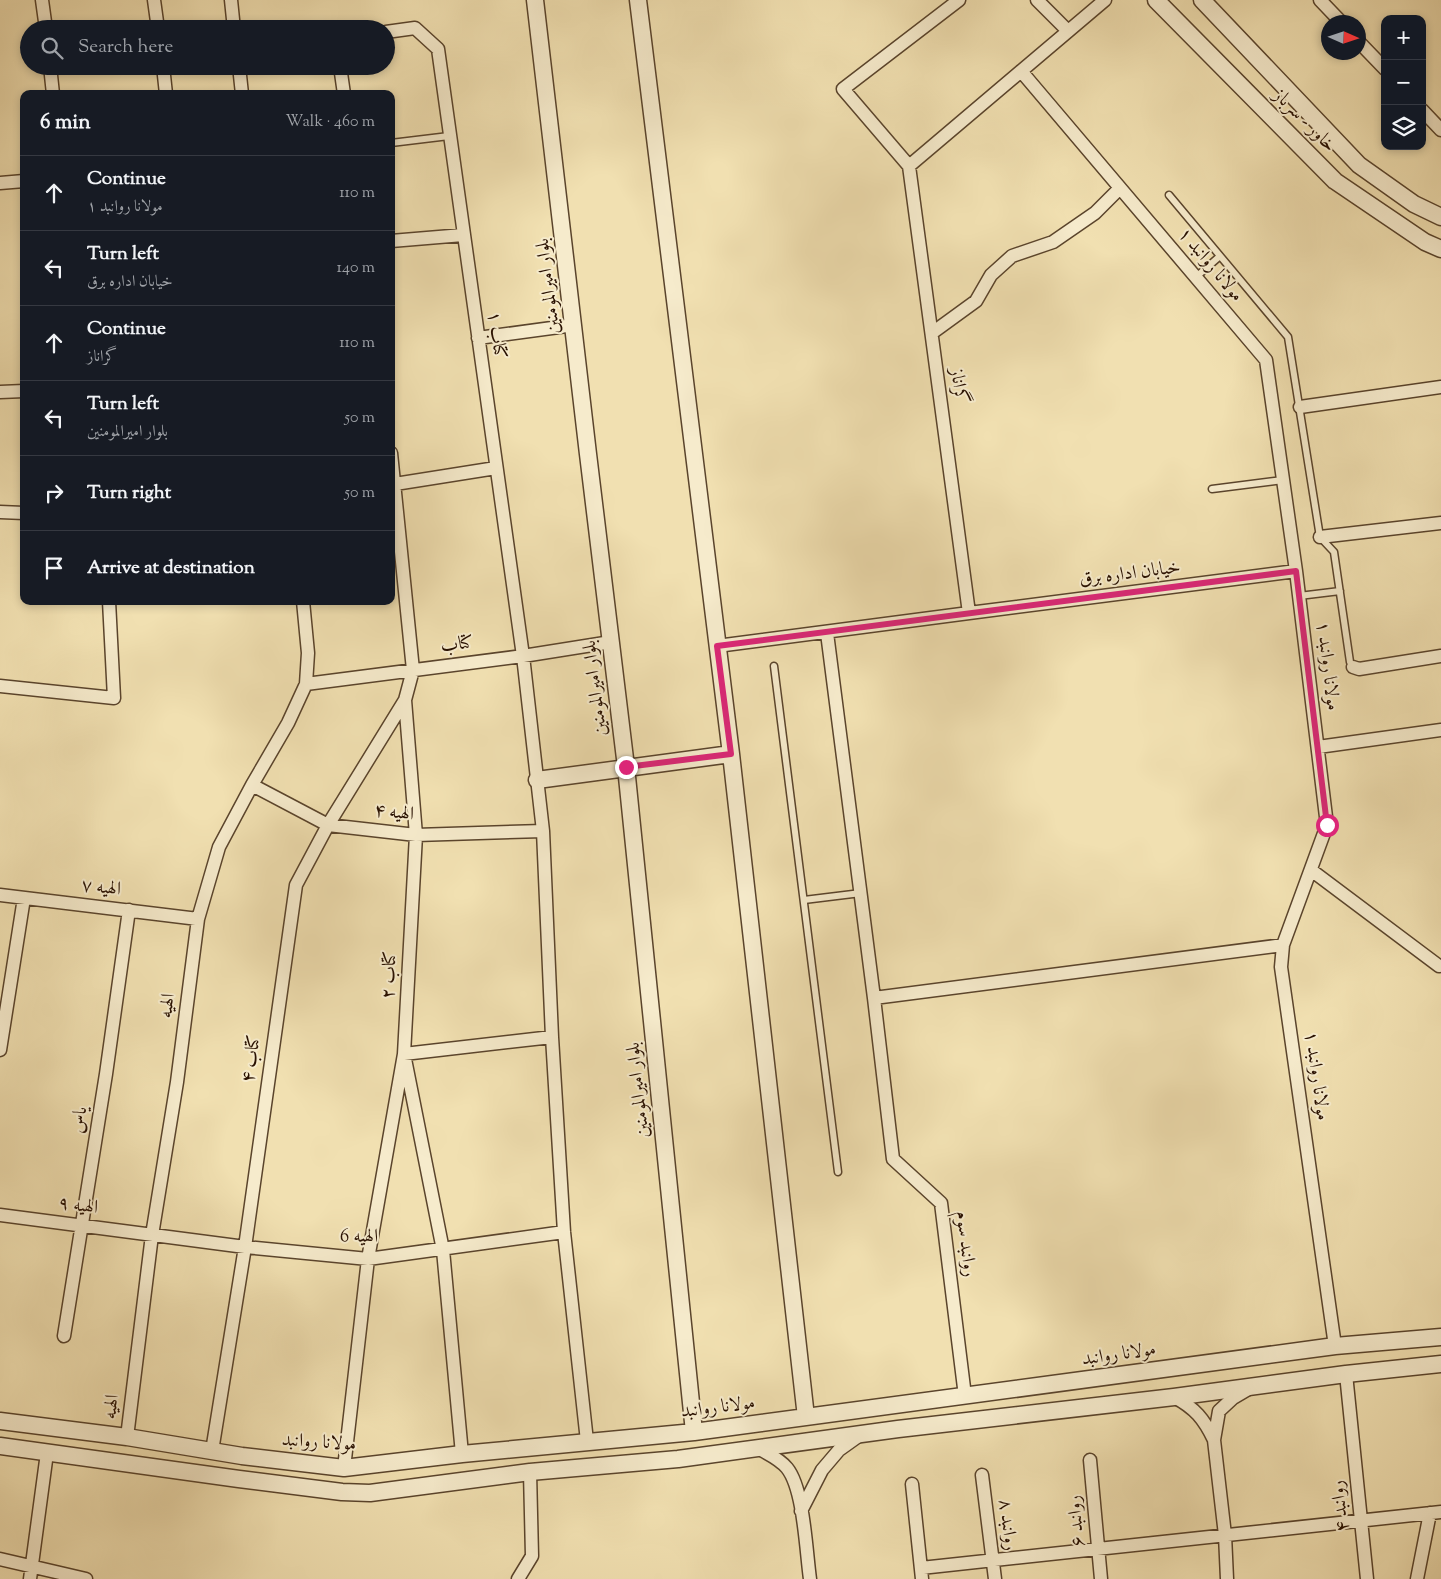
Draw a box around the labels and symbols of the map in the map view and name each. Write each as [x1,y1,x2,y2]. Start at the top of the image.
north arrow [1321,15,1366,60]
street label: خاور - سرباز [1265,82,1342,159]
street label: مولانا روانبد ۱ [1171,222,1249,308]
street label: بلوار امیرالمومنین [530,237,568,335]
street label: کتاب ۱ [479,309,513,361]
street label: گراناز [942,364,975,406]
street label: خیابان اداره برق [1078,554,1182,594]
street label: مولانا روانبد ۱ [1308,620,1346,712]
street label: کتاب [439,630,475,660]
street label: بلوار امیرالمومنین [577,639,615,737]
route end [615,756,638,779]
street label: الهیه ۴ [373,797,415,829]
route start [1316,814,1339,837]
street label: الهیه ۷ [80,872,122,904]
street label: کتاب ۲ [375,950,405,1000]
street label: الهیه [153,992,183,1020]
street label: مولانا روانبد ۱ [1296,1030,1336,1122]
street label: کتاب ۴ [235,1033,269,1085]
street label: بلوار امیرالمومنین [621,1041,657,1139]
street label: یاس [65,1103,96,1135]
street label: الهیه ۹ [57,1190,99,1222]
street label: روانبد سوم [947,1209,982,1279]
street label: الهیه 6 [340,1223,378,1251]
street label: مولانا روانبد [1080,1336,1158,1374]
street label: مولانا روانبد [679,1390,757,1426]
street label: الهیه [97,1393,127,1421]
street label: مولانا روانبد [281,1427,357,1459]
street label: روانبد ۴ [1325,1479,1357,1533]
street label: روانبد ۶ [1061,1494,1093,1548]
street label: روانبد ۸ [990,1498,1024,1552]

